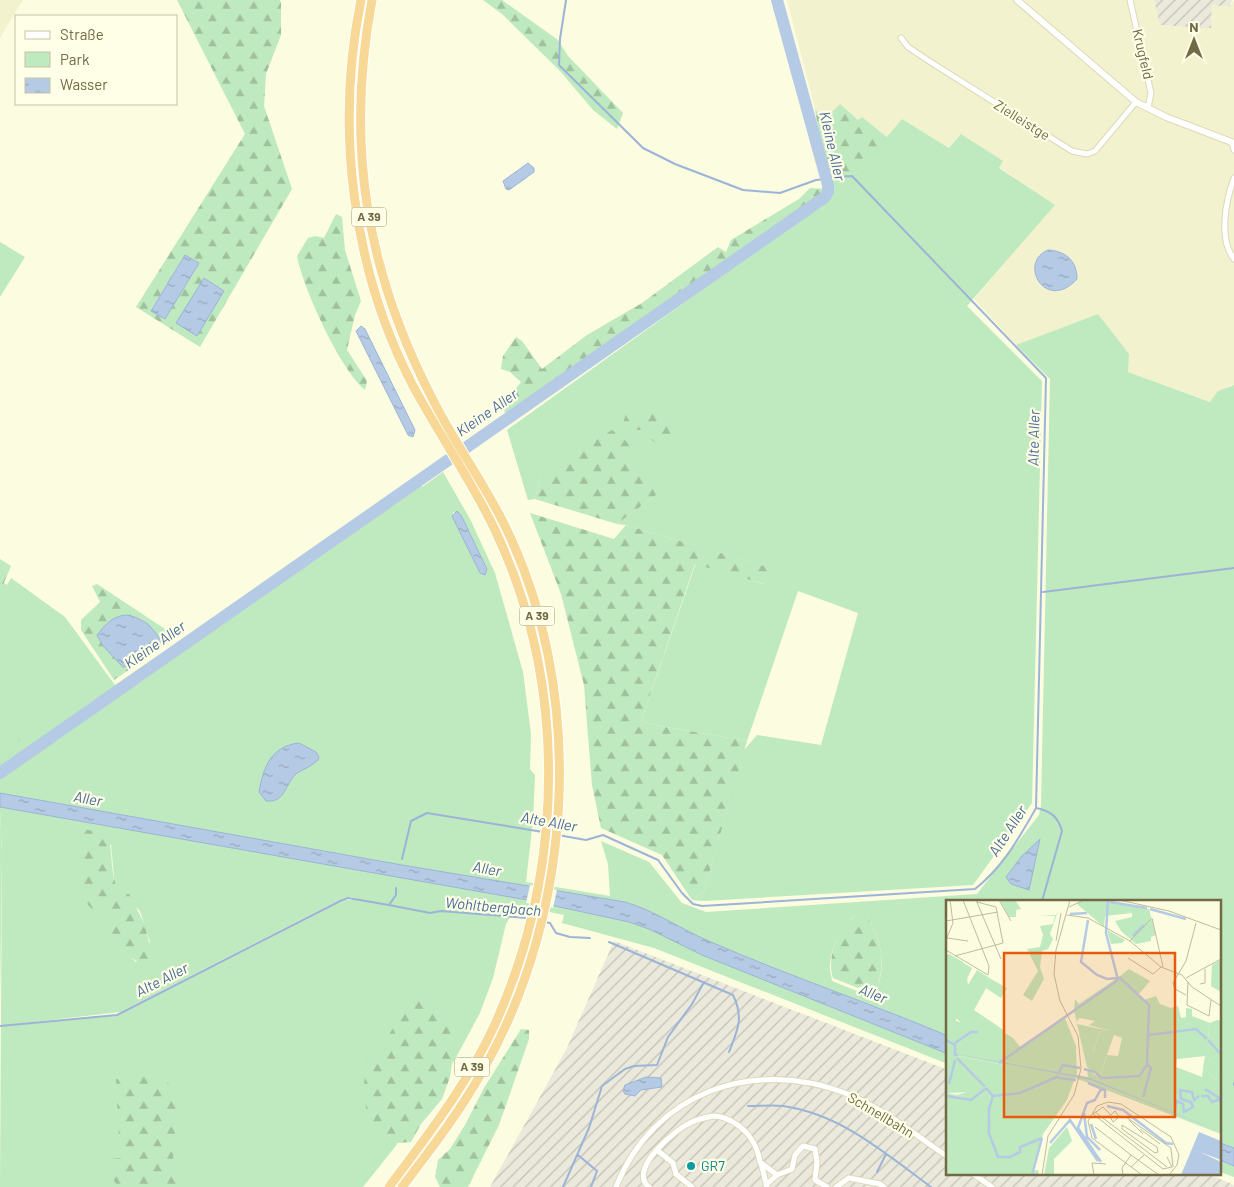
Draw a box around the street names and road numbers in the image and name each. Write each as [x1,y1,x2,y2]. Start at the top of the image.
street label: Krugfeld [1129,27,1158,81]
street label: Zielleistge [991,96,1053,143]
road number: A 39 [352,208,386,226]
road number: A 39 [520,606,554,626]
road number: A 39 [454,1058,490,1076]
street label: Schnellbahn [845,1088,917,1141]

